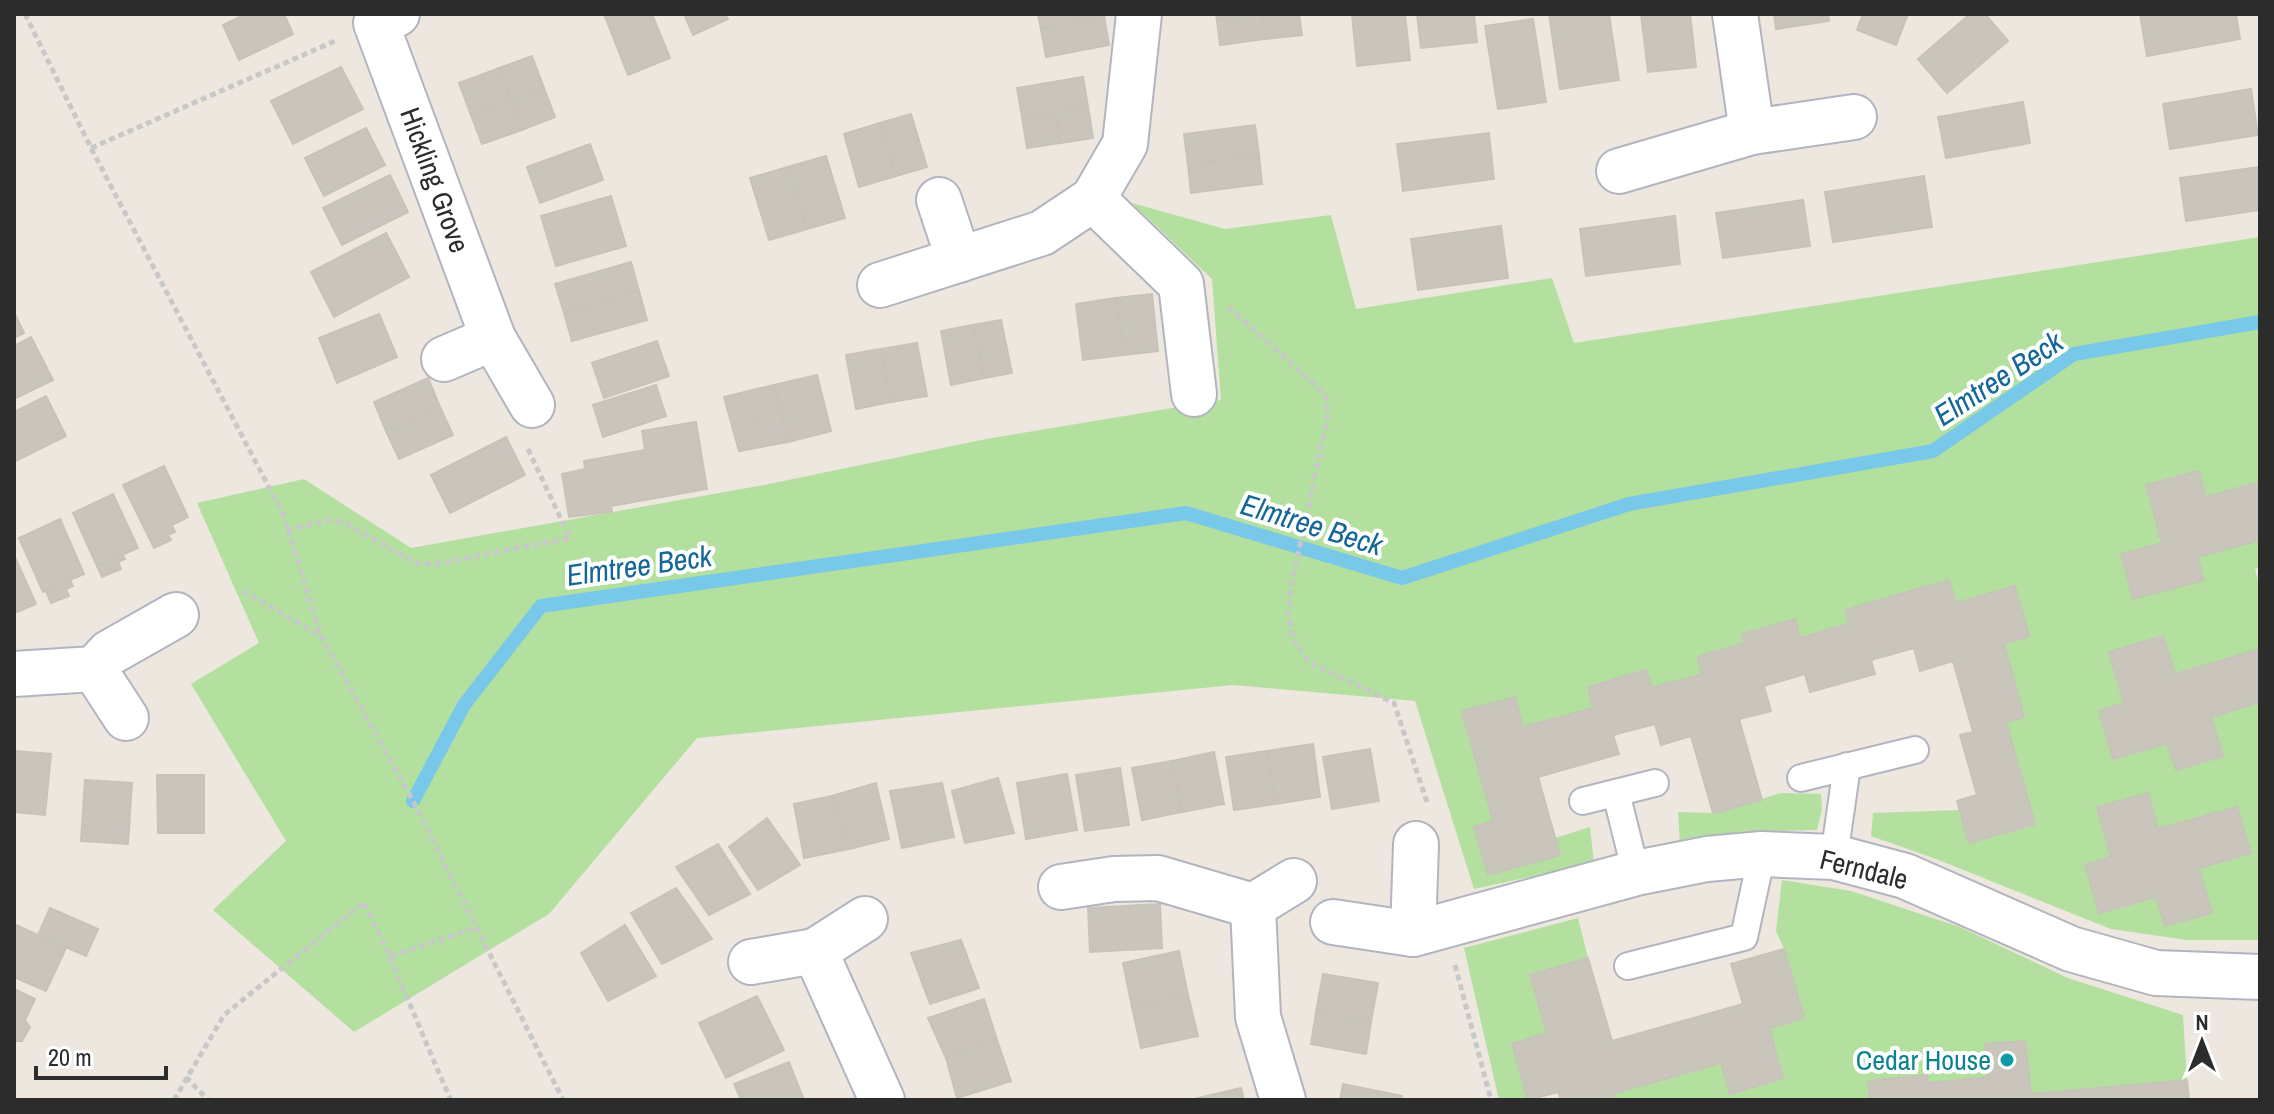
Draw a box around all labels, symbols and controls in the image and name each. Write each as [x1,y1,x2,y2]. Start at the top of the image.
street label: Hickling Grove [391,102,479,258]
water label: Elmtree Beck [1926,320,2072,435]
water label: Elmtree Beck [1236,483,1389,565]
water label: Elmtree Beck [564,535,716,595]
street label: Ferndale [1816,840,1912,898]
north arrow [2162,1002,2242,1082]
text: N [2195,1007,2209,1037]
scale bar [36,1030,166,1080]
text: 20 m [48,1041,92,1073]
place label: Cedar House [1856,1041,1991,1079]
marker: Cedar House [1998,1051,2016,1069]

